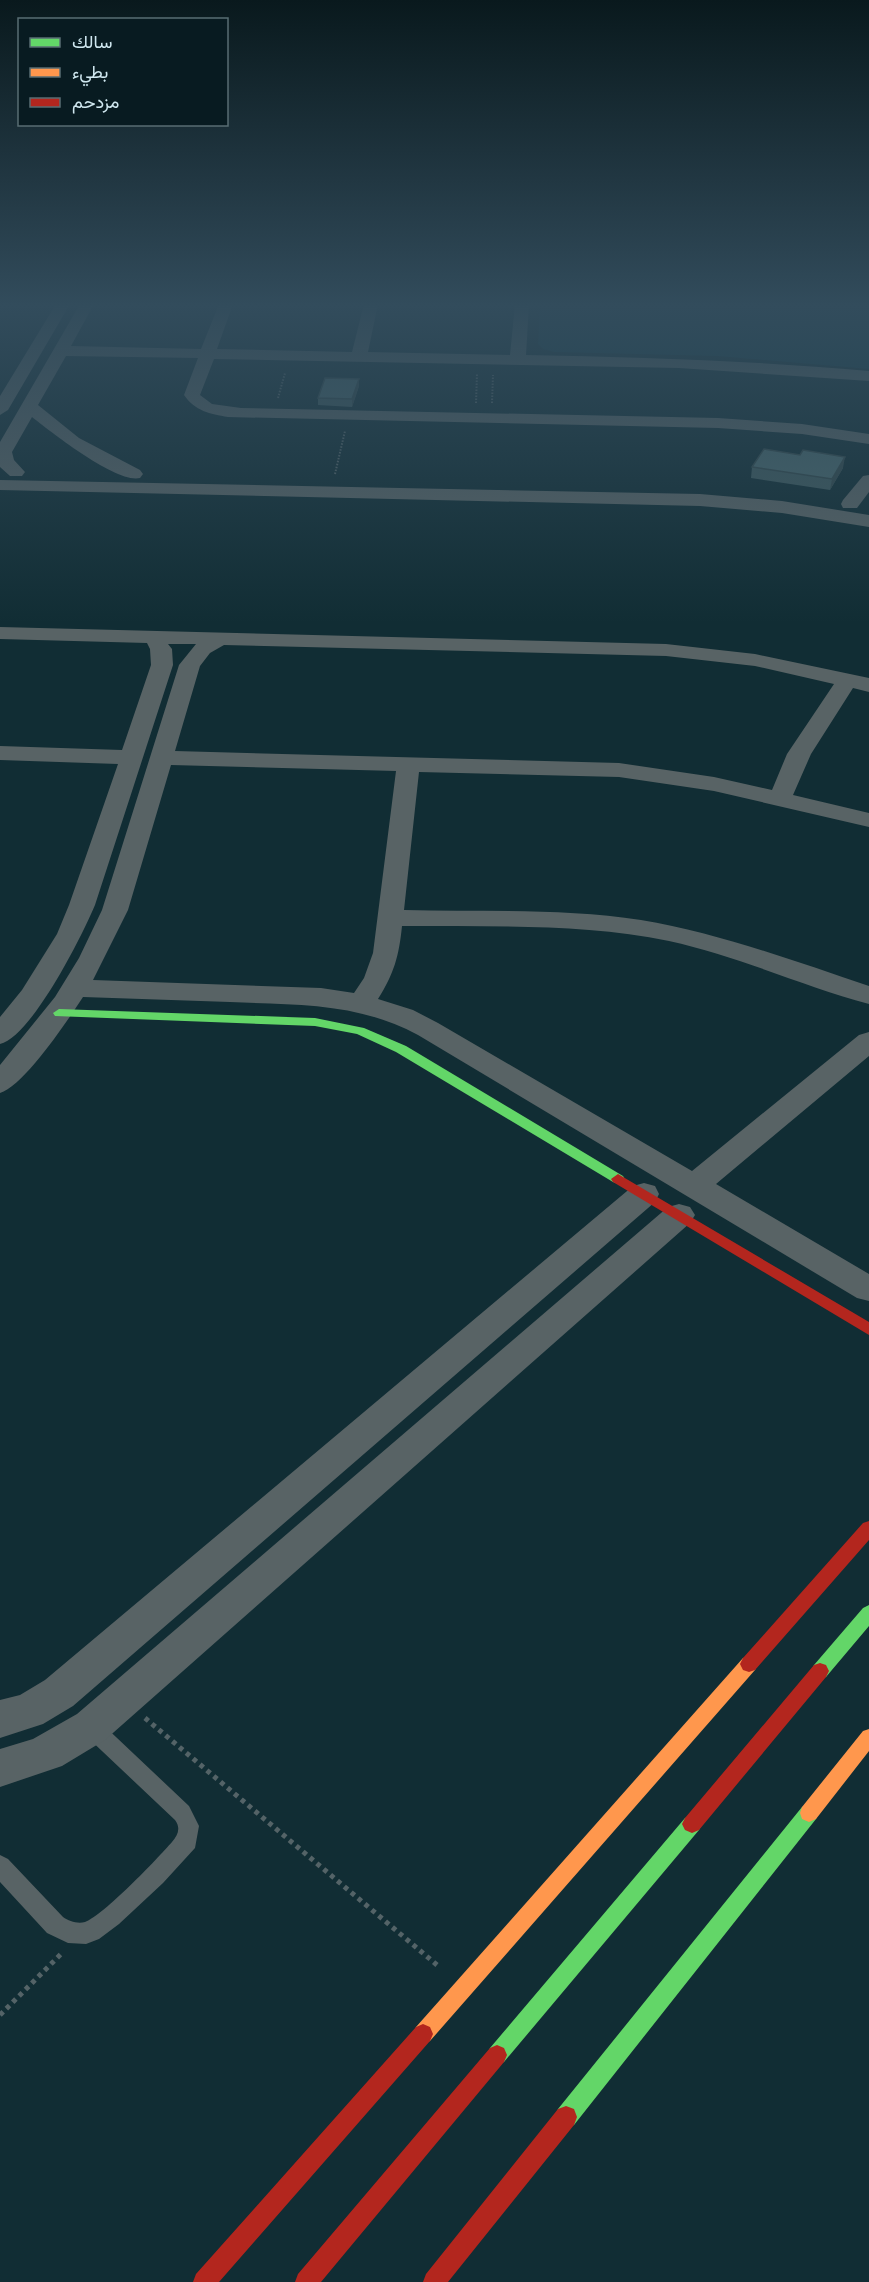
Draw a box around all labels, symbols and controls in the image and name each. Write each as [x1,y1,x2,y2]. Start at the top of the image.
legend [18,18,228,126]
text: سالك [72,31,112,52]
text: بطيء [72,61,108,87]
text: مزدحم [72,91,119,114]

